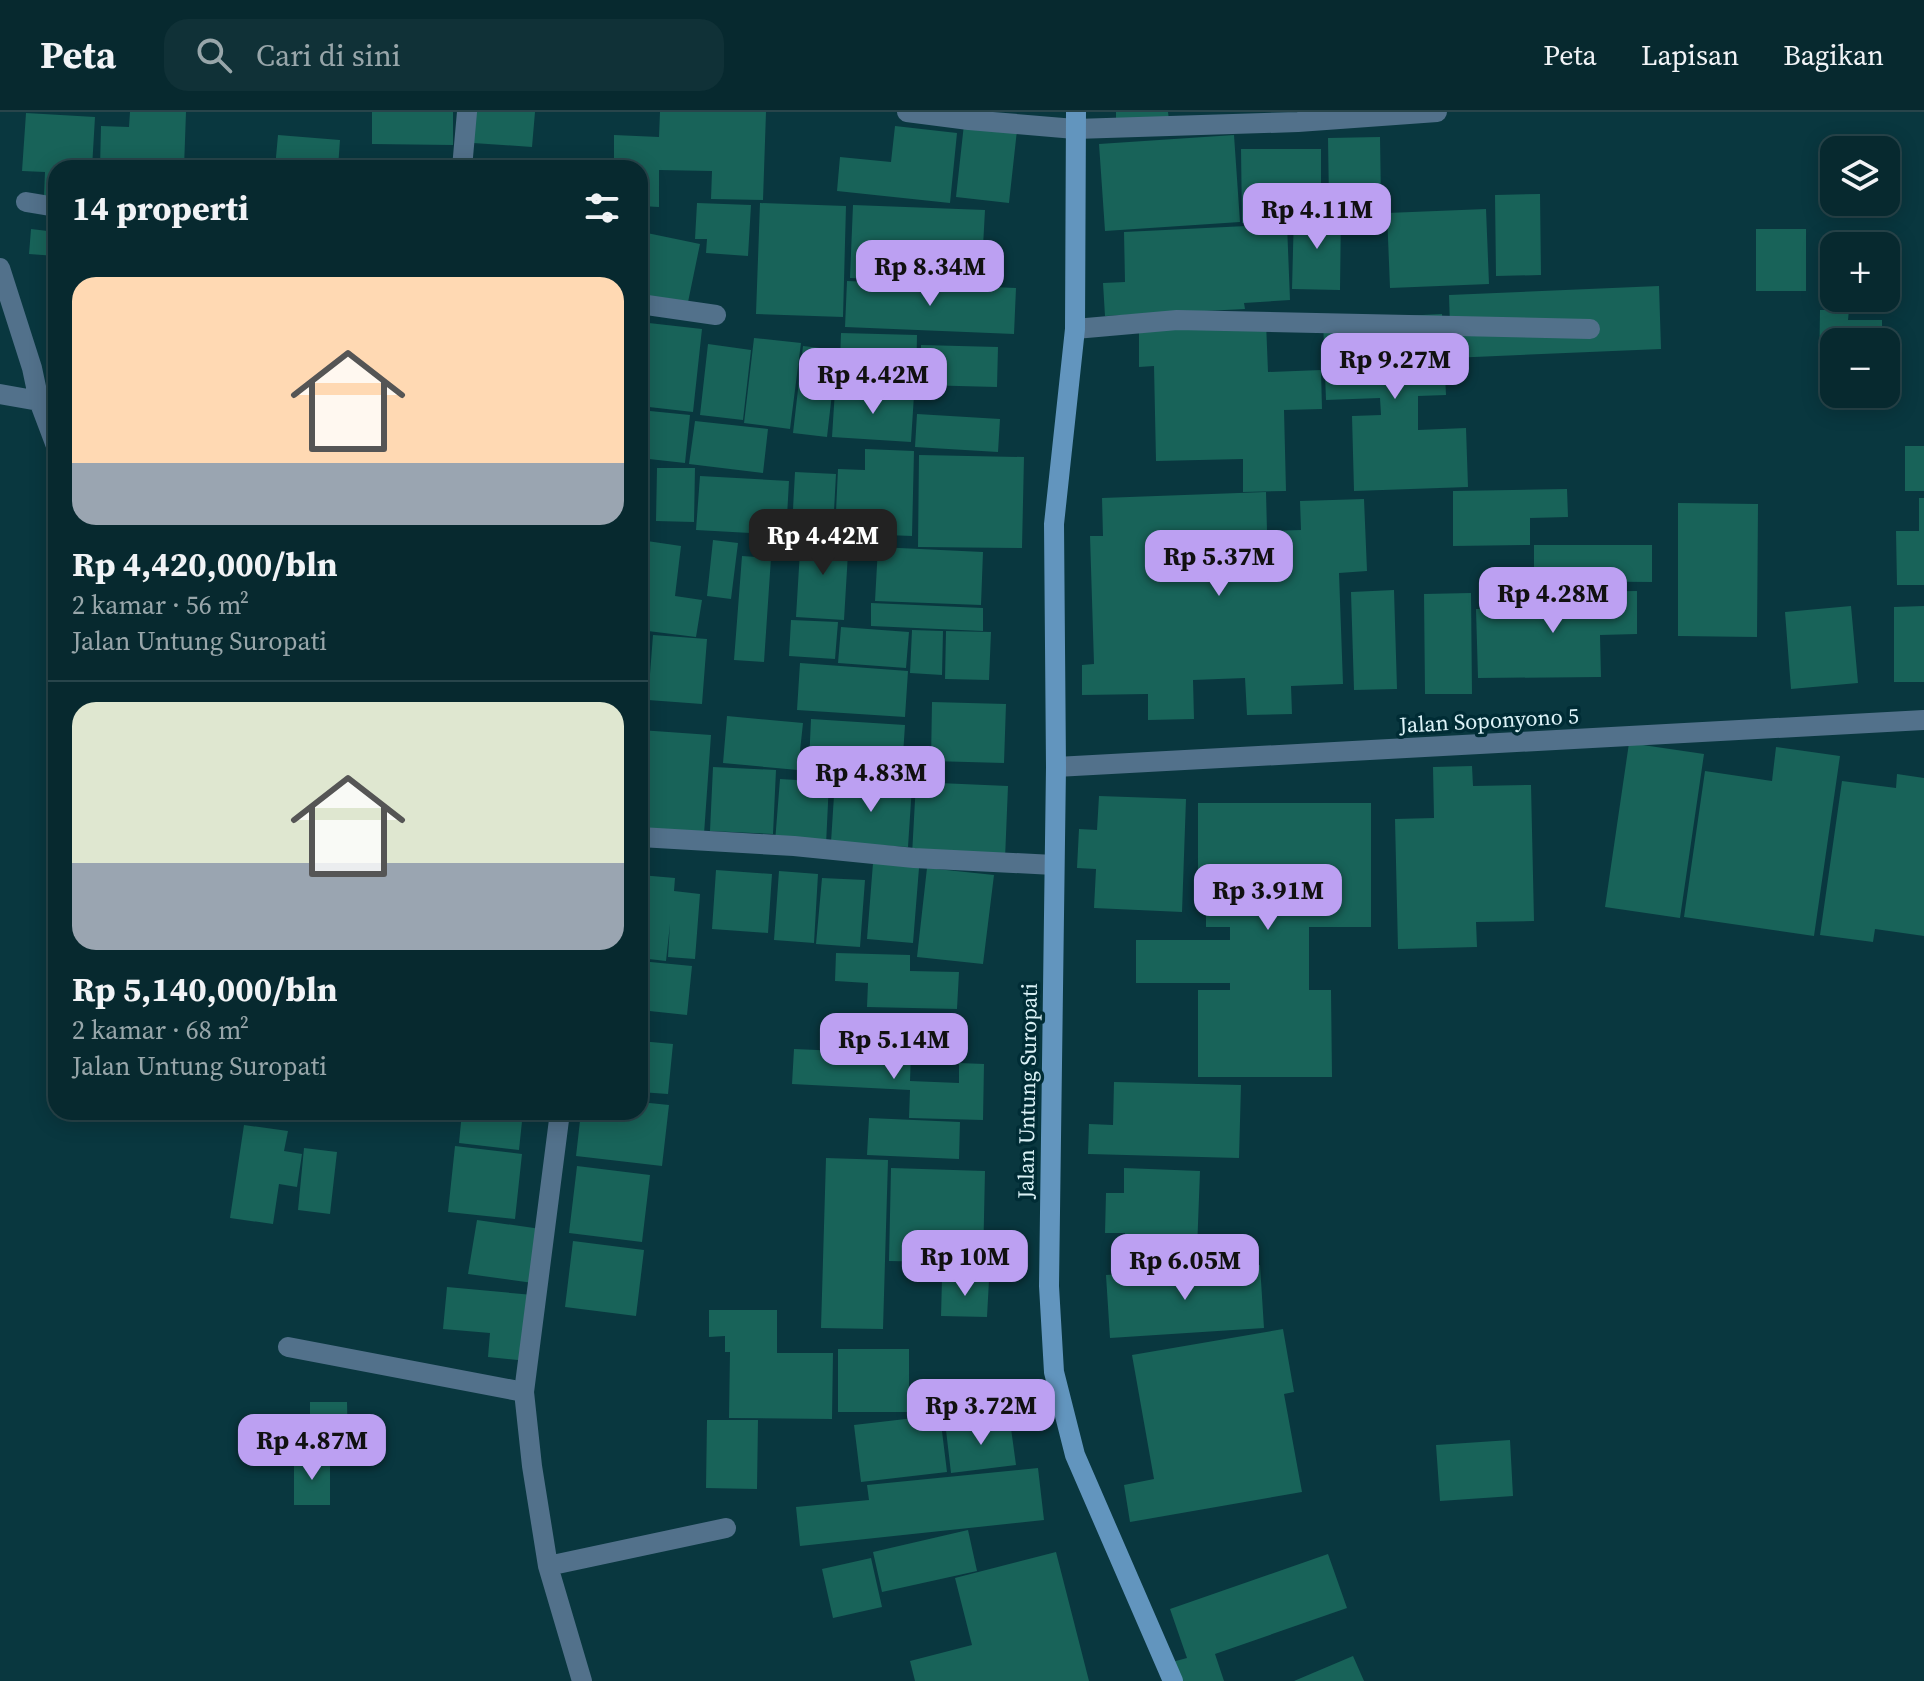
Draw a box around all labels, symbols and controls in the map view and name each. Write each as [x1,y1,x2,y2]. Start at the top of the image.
search box [164,19,724,91]
text: Peta [40,29,116,81]
icon: search [192,33,236,77]
text: Cari di sini [256,35,401,76]
text: Peta [1543,36,1597,74]
text: Lapisan [1641,36,1739,74]
text: Bagikan [1783,36,1884,74]
map controls [1820,136,1900,408]
button: layers [1820,136,1900,216]
pin: Rp 4.11M [1234,183,1400,251]
text: 14 properti [72,185,249,231]
icon: filters [580,186,624,230]
text: Rp 4.11M [1261,191,1373,227]
button: + [1820,232,1900,312]
pin: Rp 8.34M [847,240,1013,308]
text: Rp 8.34M [874,248,986,284]
button: − [1820,328,1900,408]
icon: home [276,329,420,473]
pin: Rp 9.27M [1312,333,1478,401]
text: Rp 9.27M [1339,341,1451,377]
pin: Rp 4.42M [790,348,956,416]
text: Rp 4.42M [817,356,929,392]
pin: Rp 4.42M [740,509,906,577]
text: Rp 4.42M [767,517,879,553]
pin: Rp 5.37M [1136,530,1302,598]
text: Rp 5.37M [1163,538,1275,574]
text: Rp 4,420,000/bln [72,541,338,587]
pin: Rp 4.28M [1470,567,1636,635]
text: Rp 4.28M [1497,575,1609,611]
text: 2 kamar · 56 m² [72,587,249,623]
text: Jalan Untung Suropati [72,623,327,659]
street label: Jalan Soponyono 5 [1397,700,1580,740]
pin: Rp 4.83M [788,746,954,814]
icon: home [276,754,420,898]
text: Rp 4.83M [815,754,927,790]
pin: Rp 3.91M [1185,864,1351,932]
text: Rp 3.91M [1212,872,1324,908]
text: Rp 5,140,000/bln [72,966,338,1012]
street label: Jalan Untung Suropati [1010,983,1044,1200]
text: 2 kamar · 68 m² [72,1012,249,1048]
pin: Rp 5.14M [811,1013,977,1081]
text: Rp 5.14M [838,1021,950,1057]
text: Jalan Untung Suropati [72,1048,327,1084]
pin: Rp 10M [900,1230,1030,1298]
pin: Rp 6.05M [1102,1234,1268,1302]
text: Rp 10M [920,1238,1010,1274]
text: Rp 6.05M [1129,1242,1241,1278]
pin: Rp 3.72M [898,1379,1064,1447]
text: Rp 3.72M [925,1387,1037,1423]
pin: Rp 4.87M [229,1414,395,1482]
text: Rp 4.87M [256,1422,368,1458]

